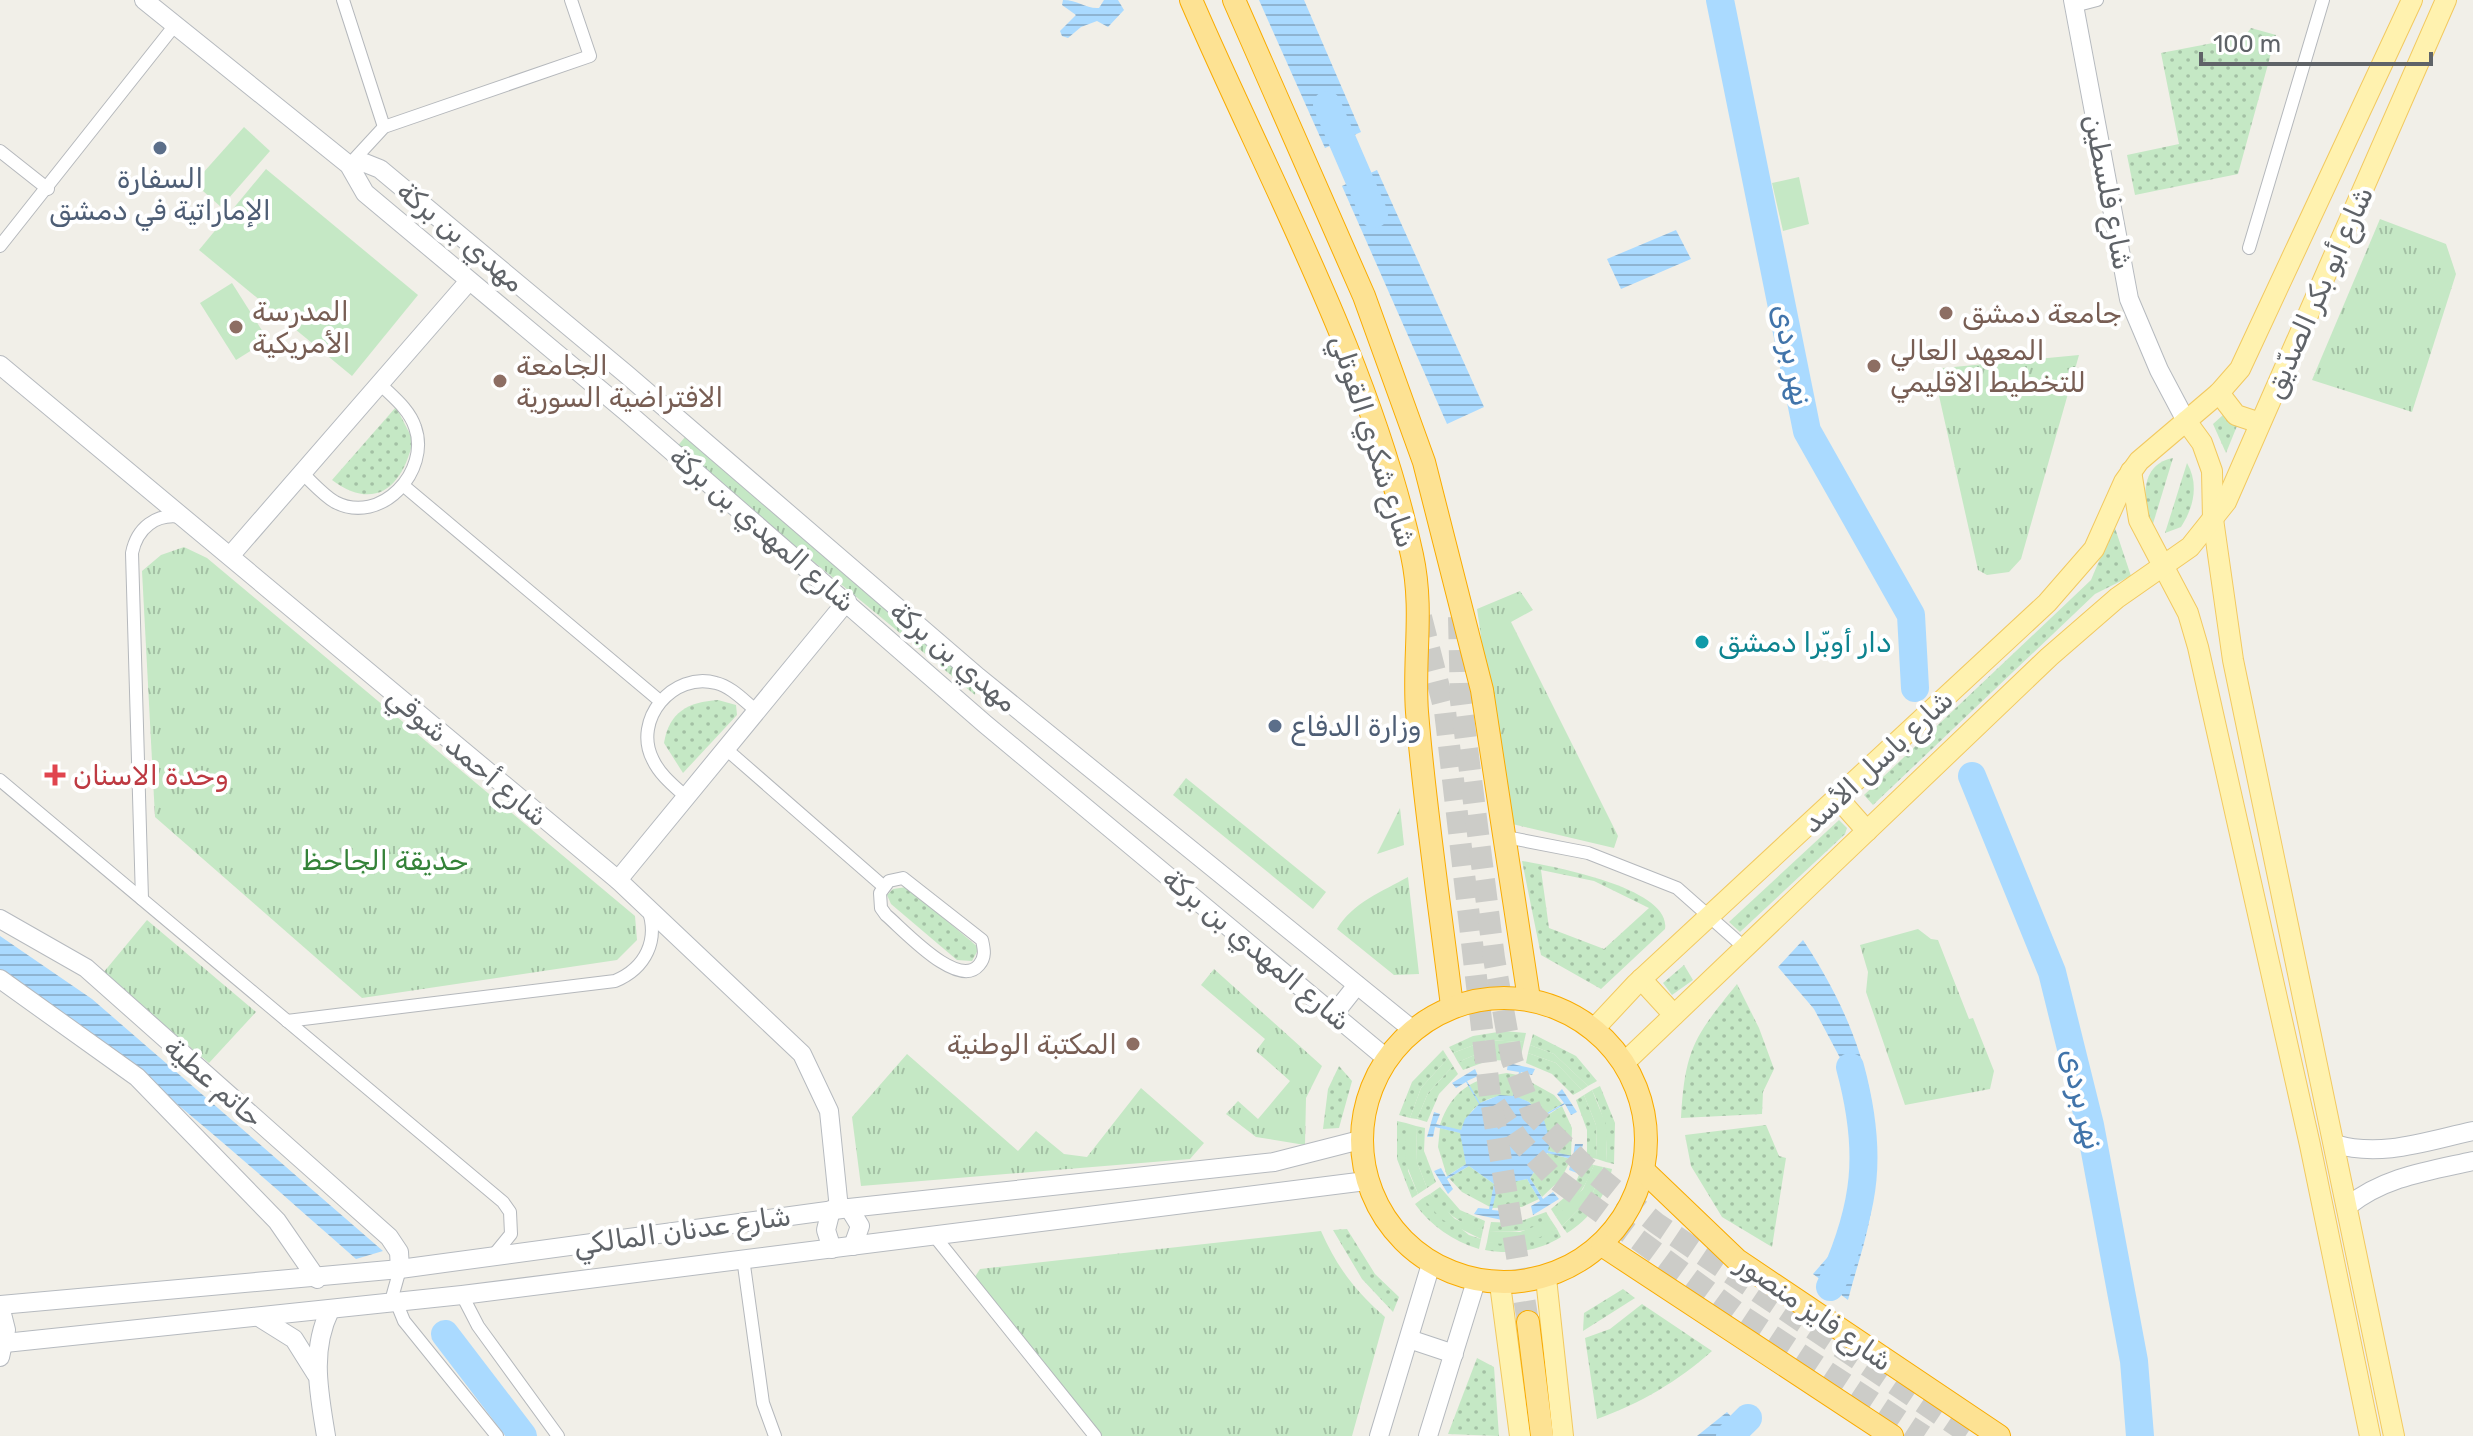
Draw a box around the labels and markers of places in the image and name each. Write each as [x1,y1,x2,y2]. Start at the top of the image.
marker: السفارة الإماراتية في دمشق [151,139,169,157]
place label: السفارة الإماراتية في دمشق [49,162,271,232]
place label: المدرسة الأمريكية [252,295,351,360]
place label: جامعة دمشق [1962,297,2122,330]
marker: جامعة دمشق [1937,304,1955,322]
marker: المدرسة الأمريكية [227,318,245,336]
place label: المعهد العالي للتخطيط الاقليمي [1890,334,2086,404]
place label: الجامعة الافتراضية السورية [516,349,723,414]
marker: المعهد العالي للتخطيط الاقليمي [1865,357,1883,375]
marker: الجامعة الافتراضية السورية [491,372,509,390]
place label: دار أوبّرا دمشق [1718,626,1892,659]
marker: دار أوبّرا دمشق [1693,633,1711,651]
place label: وزارة الدفاع [1291,710,1421,746]
marker: وزارة الدفاع [1266,717,1284,735]
place label: وحدة الاسنان [73,759,229,792]
marker: وحدة الاسنان [44,764,66,786]
place label: المكتبة الوطنية [947,1028,1117,1061]
marker: المكتبة الوطنية [1124,1035,1142,1053]

